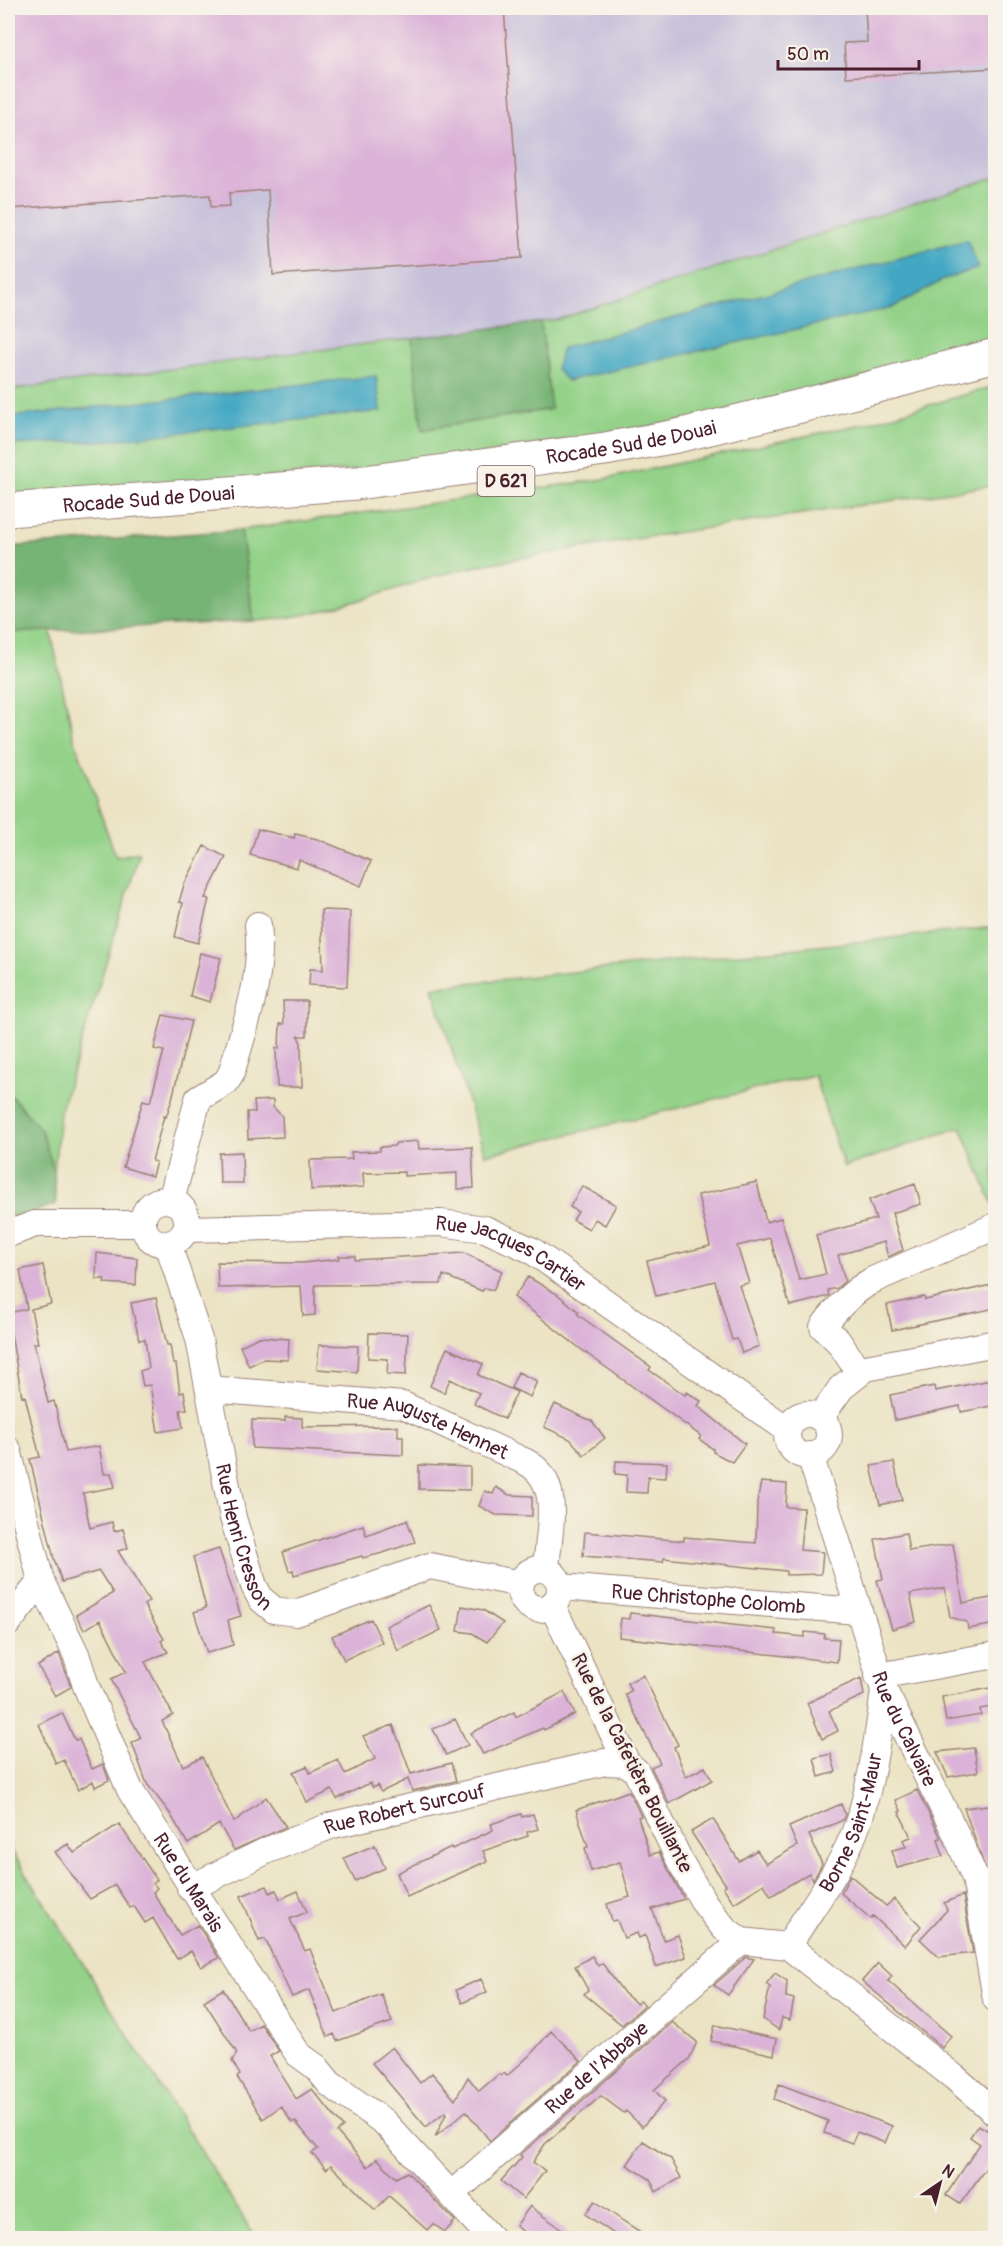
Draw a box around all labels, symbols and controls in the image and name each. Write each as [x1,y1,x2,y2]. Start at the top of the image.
scale bar [778,33,919,71]
text: 50 m [787,43,829,66]
street label: Rocade Sud de Douai [544,415,718,469]
road number: D 621 [478,466,534,496]
street label: Rocade Sud de Douai [62,480,235,518]
street label: Rue Jacques Cartier [434,1210,591,1297]
street label: Rue Auguste Hennet [346,1388,513,1465]
street label: Rue Henri Cresson [210,1461,278,1616]
street label: Rue Christophe Colomb [610,1579,807,1619]
street label: Rue de la Cafetière Bouillante [566,1649,698,1877]
street label: Rue du Calvaire [866,1668,943,1791]
street label: Borne Saint-Maur [813,1751,887,1897]
street label: Rue Robert Surcouf [320,1778,488,1840]
street label: Rue du Marais [148,1828,230,1937]
street label: Rue de l'Abbaye [540,2016,653,2119]
north arrow [910,2153,970,2213]
text: N [938,2160,958,2183]

